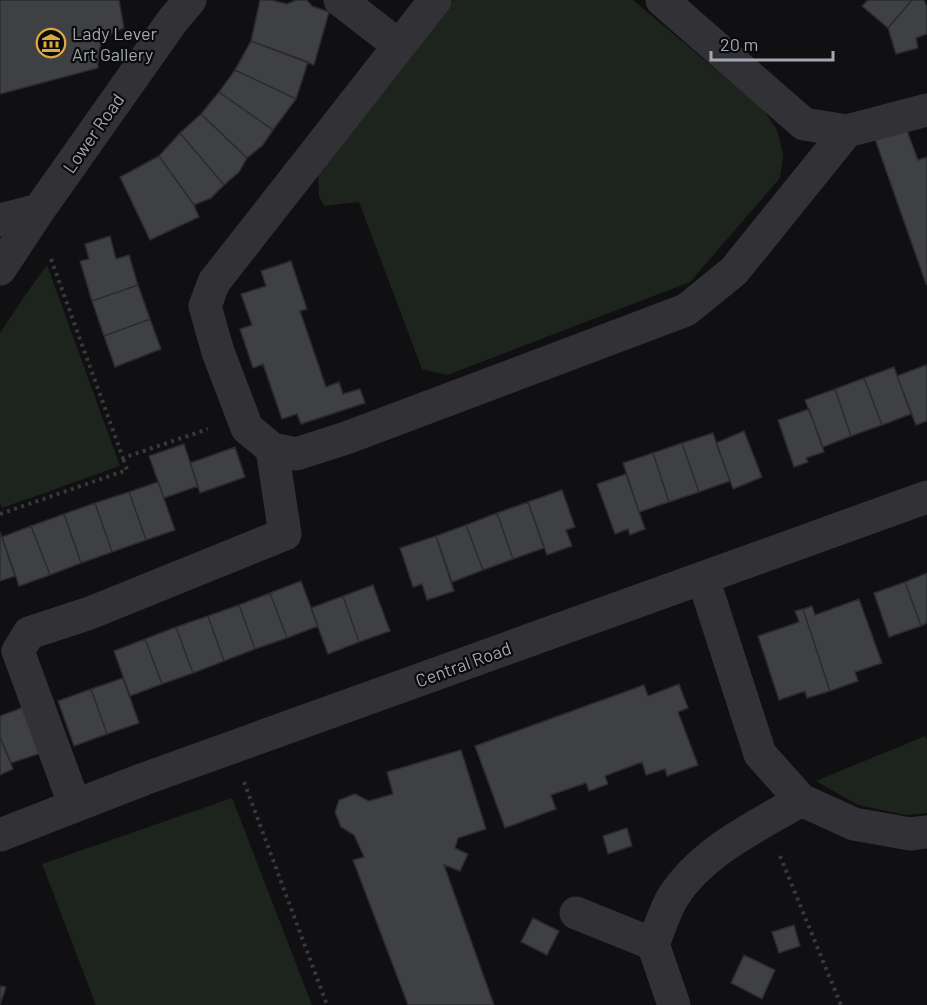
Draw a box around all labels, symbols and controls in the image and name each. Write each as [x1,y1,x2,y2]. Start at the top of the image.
place label: Lady Lever Art Gallery [72,22,158,65]
scale bar [711,24,832,62]
museum icon: Lady Lever Art Gallery [35,27,67,59]
text: 20 m [720,33,758,55]
street label: Lower Road [58,89,128,177]
street label: Central Road [412,637,514,691]

